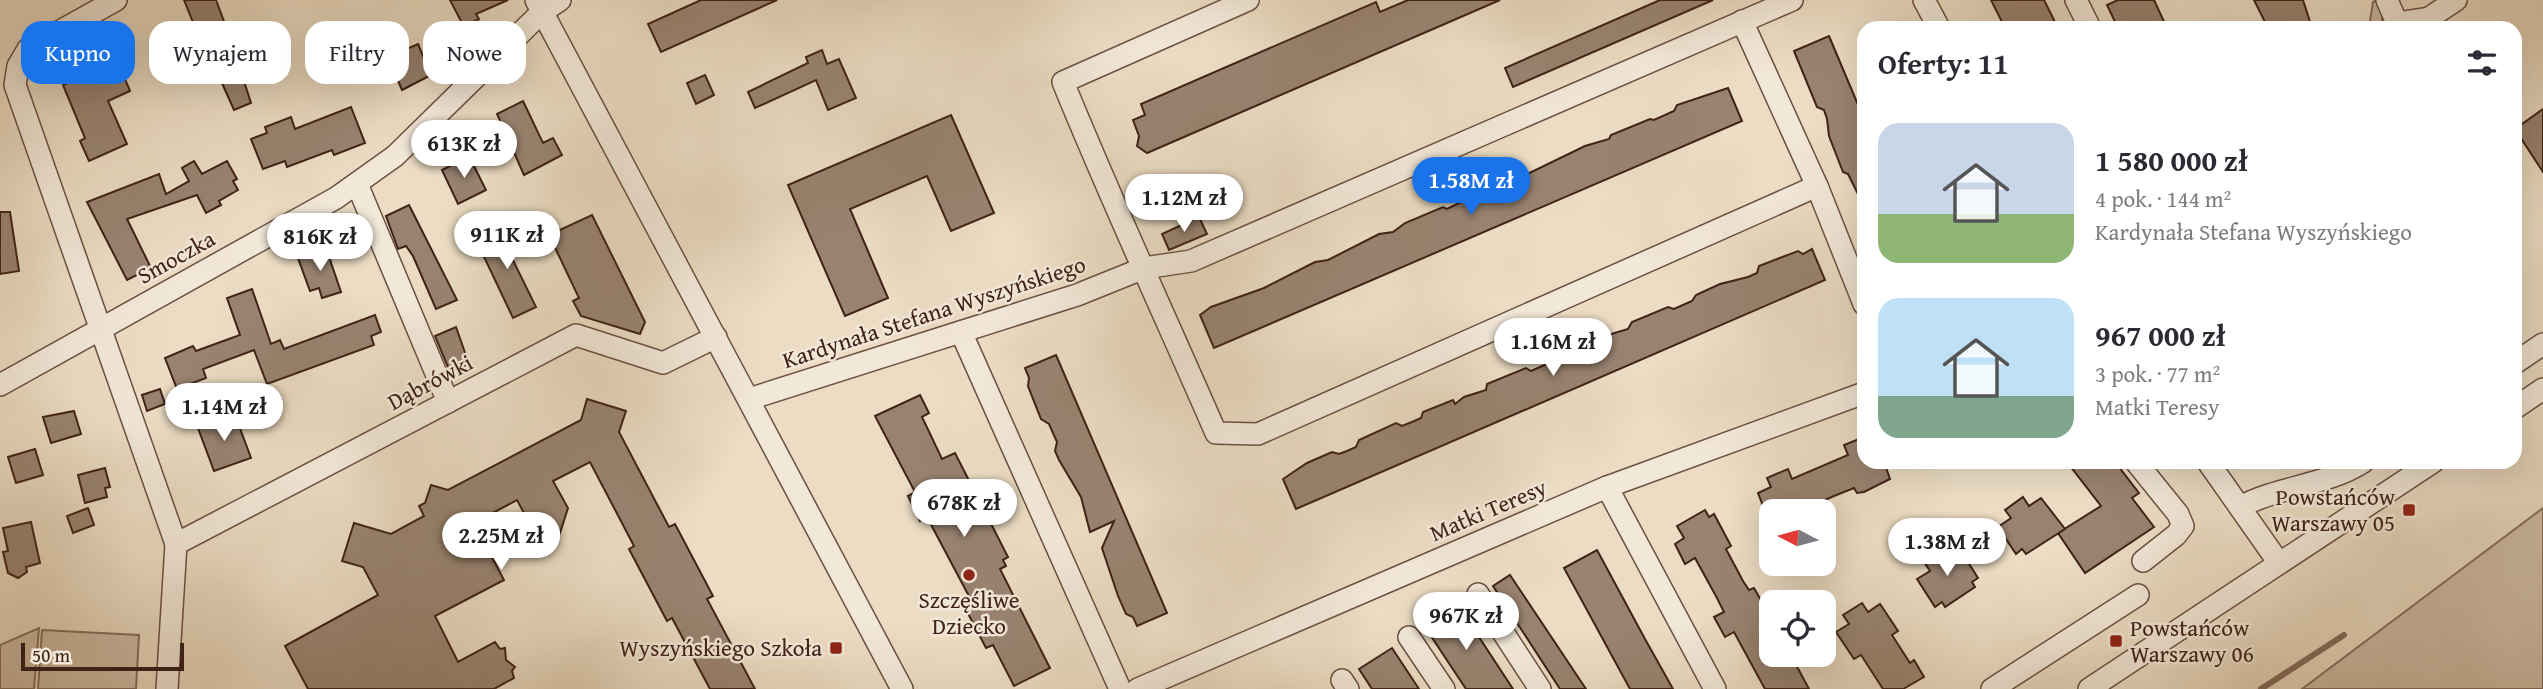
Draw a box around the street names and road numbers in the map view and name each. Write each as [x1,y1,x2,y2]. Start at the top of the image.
street label: Smoczka [131,222,221,291]
street label: Kardynała Stefana Wyszyńskiego [778,247,1090,376]
street label: Dąbrówki [381,345,478,418]
street label: Matki Teresy [1424,470,1552,549]

